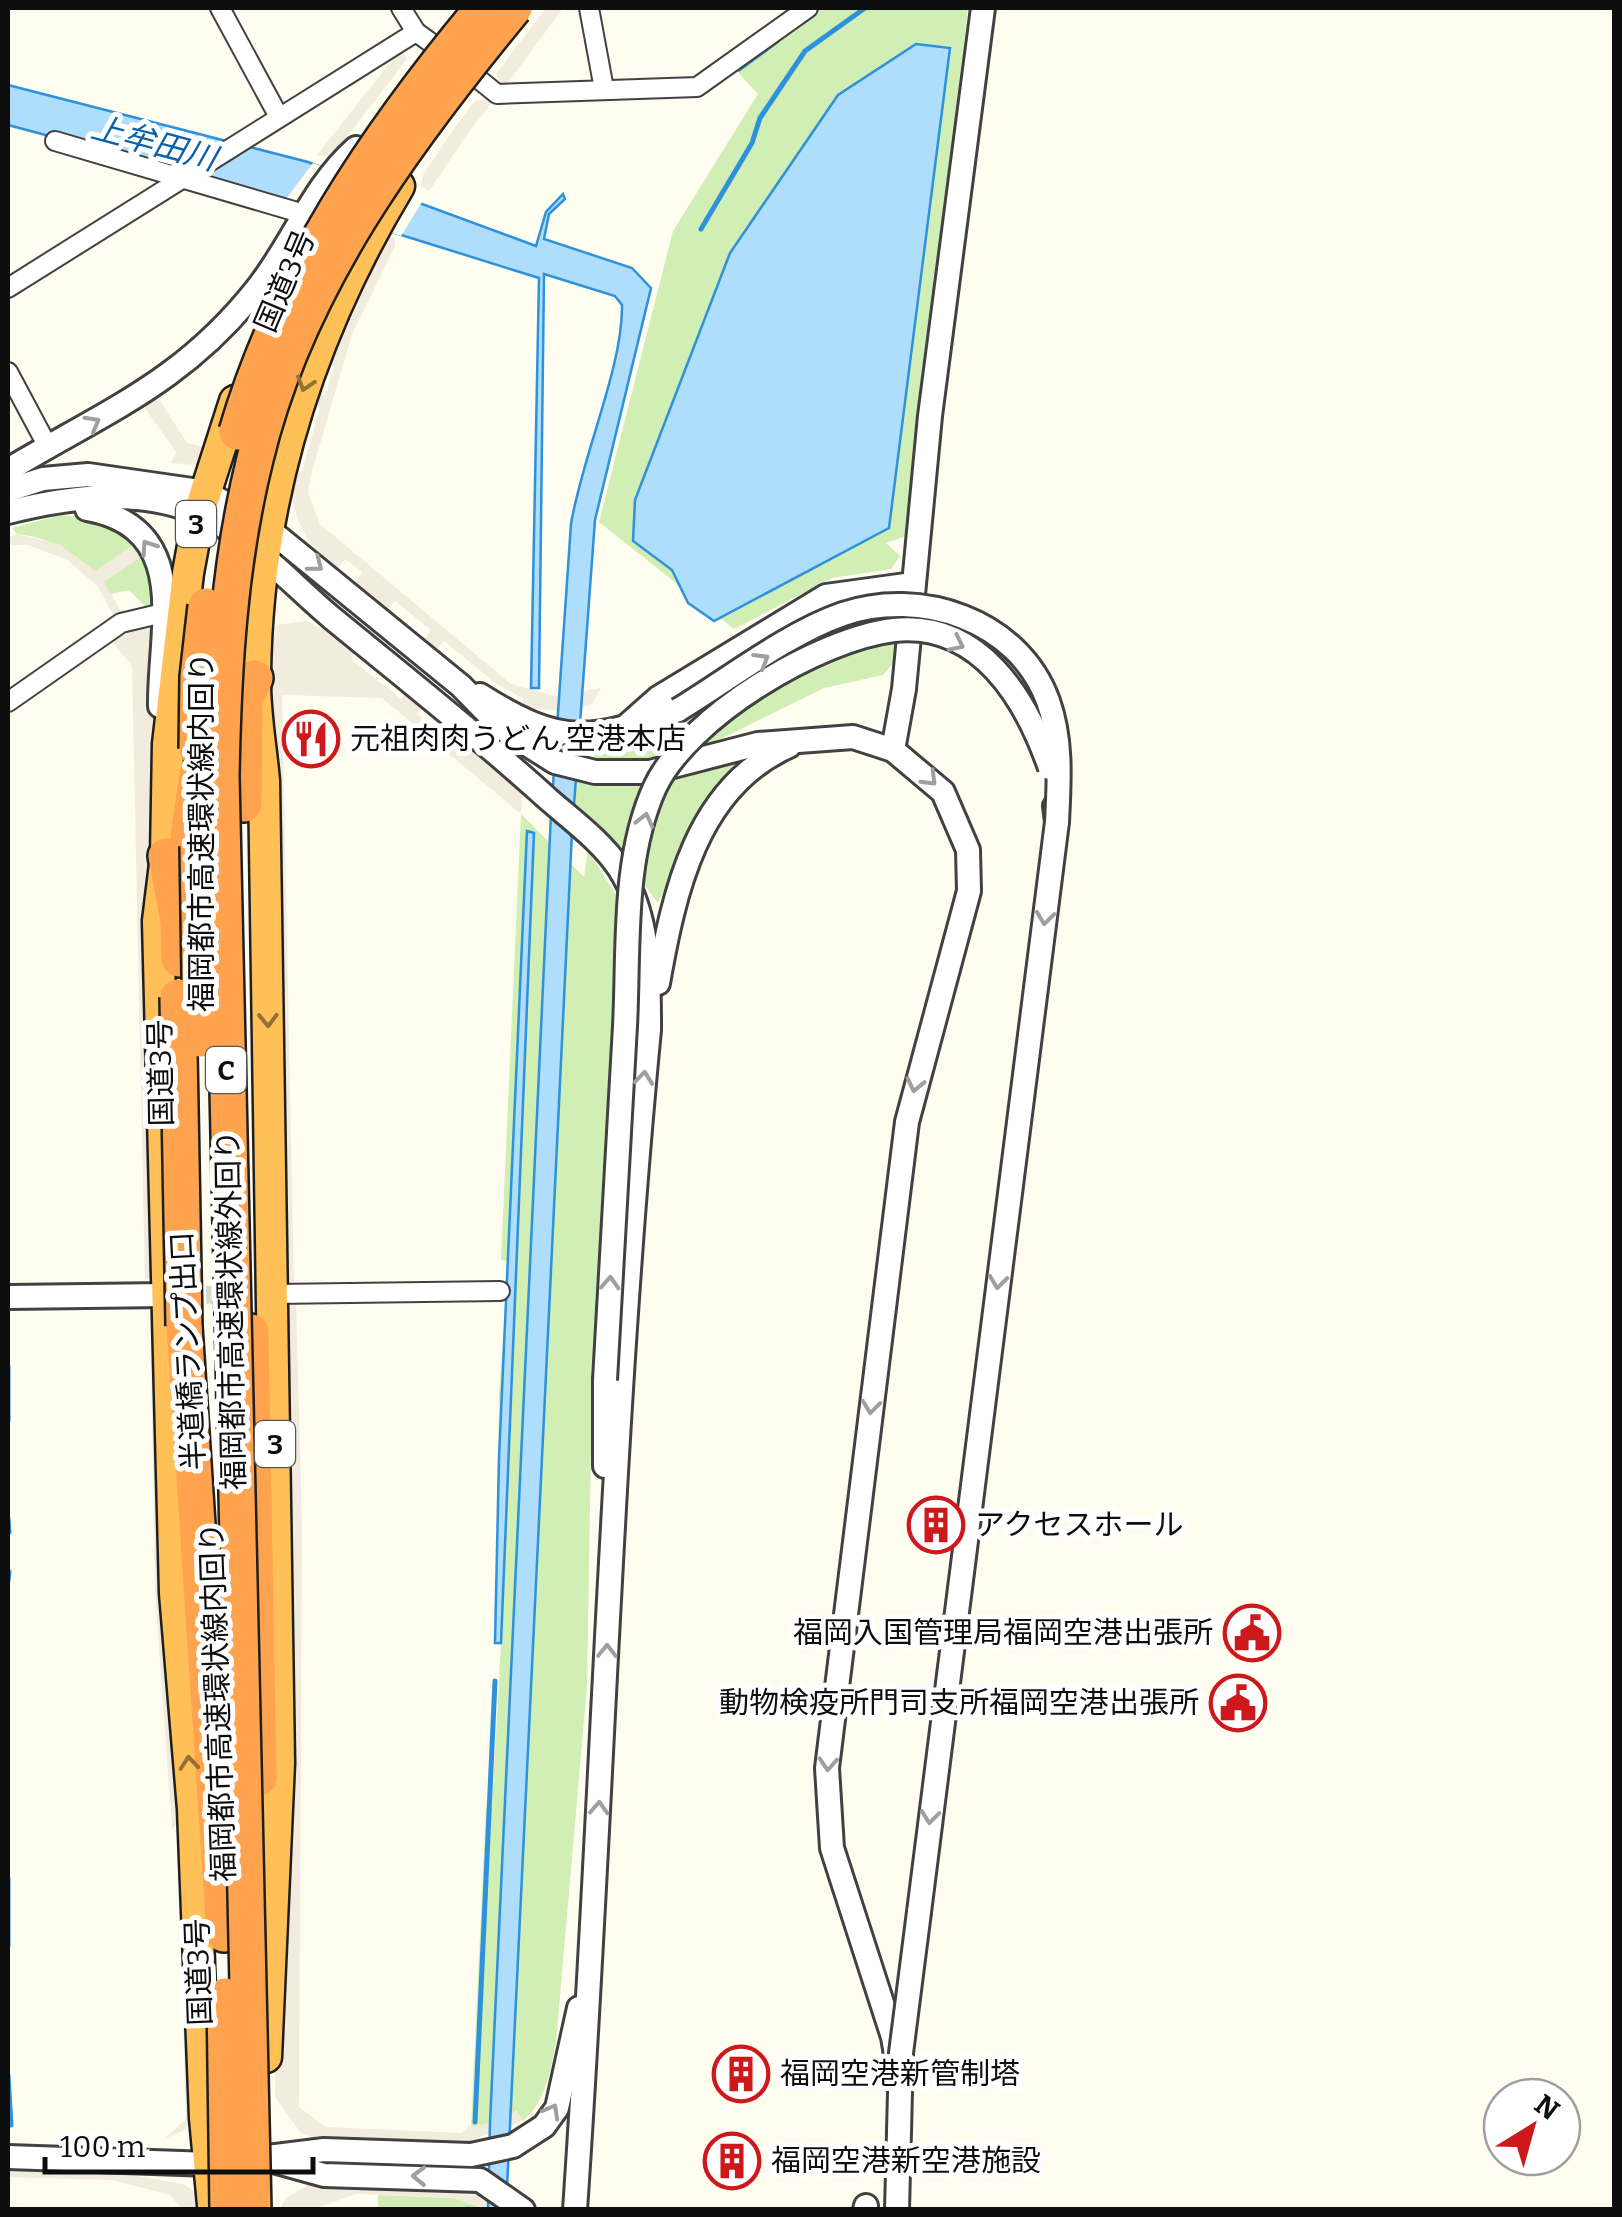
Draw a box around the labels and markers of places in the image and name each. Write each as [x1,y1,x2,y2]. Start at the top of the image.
restaurant icon: 元祖肉肉うどん 空港本店 [281,709,341,769]
place label: 元祖肉肉うどん 空港本店 [350,721,686,757]
building icon: アクセスホール [906,1495,966,1555]
place label: アクセスホール [975,1507,1184,1543]
public building icon: 福岡入国管理局福岡空港出張所 [1222,1603,1282,1663]
place label: 福岡入国管理局福岡空港出張所 [793,1615,1213,1651]
public building icon: 動物検疫所門司支所福岡空港出張所 [1208,1673,1268,1733]
place label: 動物検疫所門司支所福岡空港出張所 [719,1685,1199,1721]
building icon: 福岡空港新管制塔 [711,2044,771,2104]
place label: 福岡空港新管制塔 [780,2056,1020,2092]
building icon: 福岡空港新空港施設 [702,2131,762,2191]
place label: 福岡空港新空港施設 [771,2143,1041,2179]

